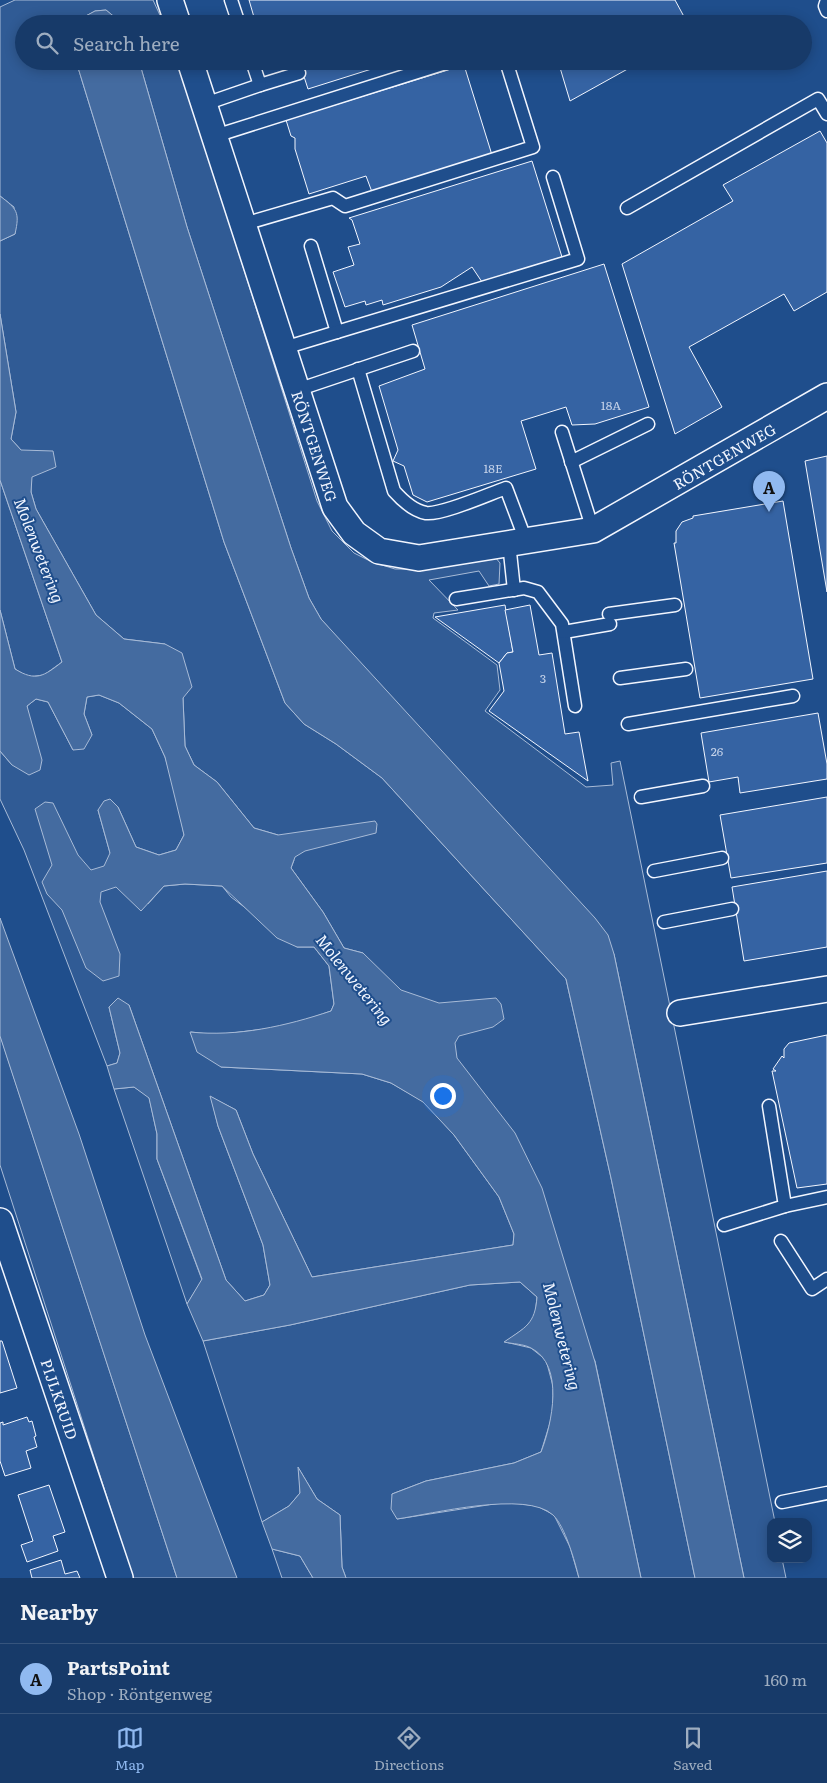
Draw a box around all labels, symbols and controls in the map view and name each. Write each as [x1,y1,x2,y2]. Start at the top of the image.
search box [15,15,812,70]
icon: search [33,29,61,57]
text: Search here [73,29,180,57]
street label: RÖNTGENWEG [286,387,344,505]
house number: 18A [601,396,621,414]
street label: RÖNTGENWEG [668,417,780,495]
house number: 18E [483,459,503,477]
pin: A [753,471,785,512]
water label: Molenwetering [9,494,71,606]
house number: 3 [540,669,546,687]
house number: 26 [711,742,724,760]
water label: Molenwetering [311,928,399,1030]
your location [430,1083,456,1109]
water label: Molenwetering [538,1279,588,1393]
street label: PIJLKRUID [35,1355,85,1443]
map controls [767,1518,812,1563]
button: layers [767,1518,812,1563]
text: Nearby [20,1595,98,1626]
text: PartsPoint [67,1653,170,1681]
text: A [30,1667,42,1691]
text: 160 m [764,1667,807,1691]
text: Shop · Röntgenweg [67,1681,212,1705]
tab: Map [115,1724,145,1774]
tab: Directions [374,1724,444,1774]
tab: Saved [673,1724,712,1774]

